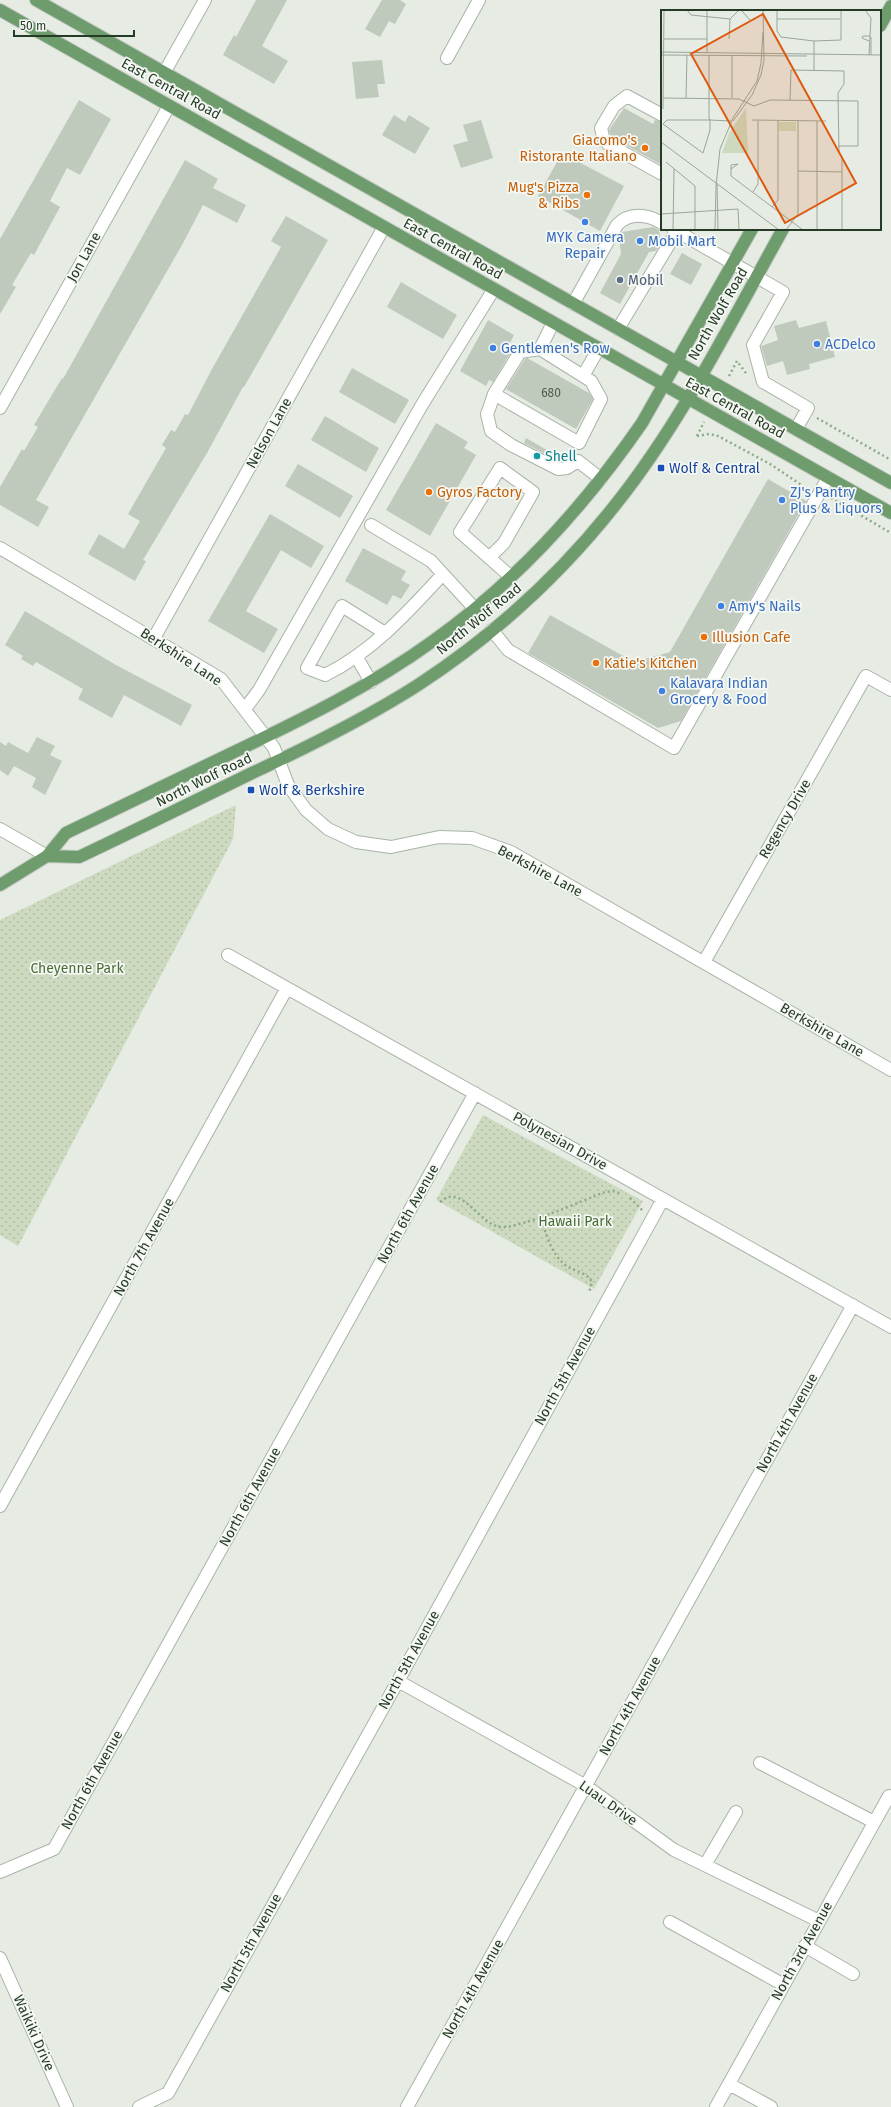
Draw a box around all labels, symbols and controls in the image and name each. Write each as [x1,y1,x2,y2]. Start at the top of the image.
inset map [661,10,881,230]
scale bar [14,12,134,38]
text: 50 m [20,19,46,33]
street label: East Central Road [118,55,224,123]
place label: Giacomo's Ristorante Italiano [519,132,637,165]
marker: Giacomo's Ristorante Italiano [640,143,650,153]
place label: Mug's Pizza & Ribs [508,179,579,212]
marker: Mug's Pizza & Ribs [582,190,592,200]
street label: East Central Road [400,215,506,283]
marker: MYK Camera Repair [580,217,590,227]
street label: Jon Lane [63,229,105,285]
place label: MYK Camera Repair [546,229,624,262]
place label: Mobil Mart [648,233,717,250]
marker: Mobil Mart [635,236,645,246]
street label: North Wolf Road [685,265,751,363]
place label: Mobil [628,272,663,289]
marker: Mobil [615,275,625,285]
place label: ACDelco [825,336,876,353]
marker: ACDelco [812,339,822,349]
place label: Gentlemen's Row [501,340,610,357]
marker: Gentlemen's Row [488,343,498,353]
street label: East Central Road [682,374,788,442]
house number: 680 [541,386,561,400]
street label: Nelson Lane [243,395,295,471]
place label: Shell [545,448,577,465]
marker: Shell [532,451,542,461]
place label: Wolf & Central [669,460,760,477]
marker: Wolf & Central [656,463,666,473]
place label: Gyros Factory [437,484,522,501]
place label: ZJ's Pantry Plus & Liquors [790,484,882,517]
marker: Gyros Factory [424,487,434,497]
marker: ZJ's Pantry Plus & Liquors [777,495,787,505]
street label: North Wolf Road [433,580,525,658]
place label: Amy's Nails [729,598,801,615]
marker: Amy's Nails [716,601,726,611]
street label: Berkshire Lane [137,624,225,690]
place label: Illusion Cafe [712,629,791,646]
marker: Illusion Cafe [699,632,709,642]
place label: Katie's Kitchen [604,655,697,672]
marker: Katie's Kitchen [591,658,601,668]
place label: Kalavara Indian Grocery & Food [670,675,768,708]
marker: Kalavara Indian Grocery & Food [657,686,667,696]
street label: North Wolf Road [153,749,255,811]
street label: Regency Drive [755,776,815,862]
place label: Wolf & Berkshire [259,782,365,799]
marker: Wolf & Berkshire [246,785,256,795]
street label: Berkshire Lane [495,841,585,901]
park label: Cheyenne Park [30,960,124,977]
street label: Berkshire Lane [777,999,867,1061]
street label: Polynesian Drive [510,1108,610,1174]
street label: North 6th Avenue [374,1161,442,1267]
street label: North 7th Avenue [110,1195,178,1299]
park label: Hawaii Park [538,1213,613,1230]
street label: North 5th Avenue [531,1324,599,1428]
street label: North 4th Avenue [753,1370,821,1476]
street label: North 6th Avenue [216,1444,284,1550]
street label: North 5th Avenue [375,1608,443,1712]
street label: North 4th Avenue [596,1653,664,1759]
street label: North 6th Avenue [58,1727,126,1833]
street label: Luau Drive [576,1777,640,1829]
street label: North 5th Avenue [217,1891,285,1995]
street label: North 3rd Avenue [768,1898,836,2004]
street label: North 4th Avenue [439,1936,507,2042]
street label: Waikiki Drive [10,1992,58,2074]

